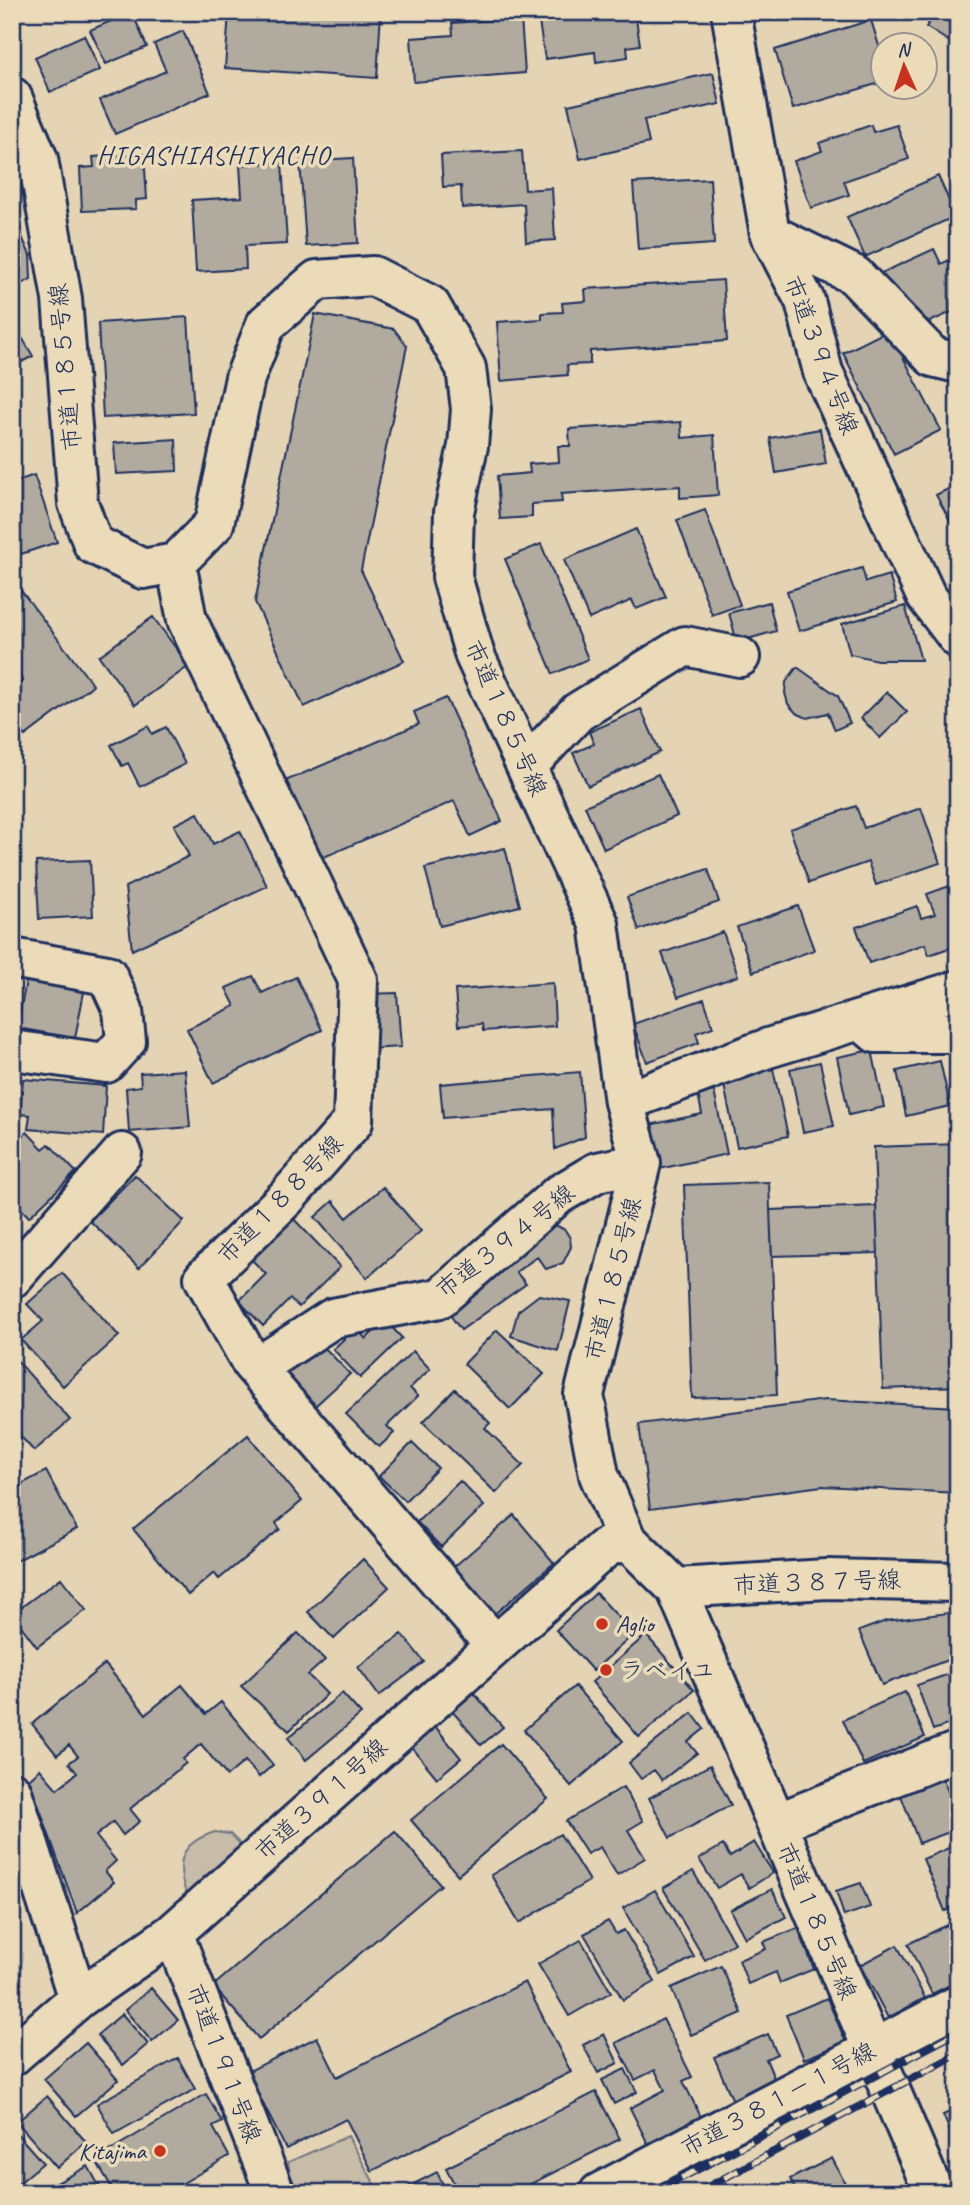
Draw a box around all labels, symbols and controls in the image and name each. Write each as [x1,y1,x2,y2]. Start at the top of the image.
north arrow [869,32,939,102]
text: N [897,38,913,62]
district label: HIGASHIASHIYACHO [97,139,332,172]
street label: 市道３９４号線 [777,271,865,439]
street label: 市道１８５号線 [43,282,87,452]
street label: 市道１８５号線 [458,635,554,801]
street label: 市道１８８号線 [211,1128,349,1270]
street label: 市道３９４号線 [430,1177,580,1305]
street label: 市道１８５号線 [578,1194,648,1364]
street label: 市道３８７号線 [733,1564,901,1600]
place label: Aglio [616,1609,656,1639]
marker: Aglio [594,1616,610,1632]
place label: ラベイユ [620,1655,715,1685]
marker: ラベイユ [598,1662,614,1678]
street label: 市道３９１号線 [249,1732,393,1866]
street label: 市道１８５号線 [770,1838,864,2004]
street label: 市道１９１号線 [180,1979,268,2147]
street label: 市道３８１－１号線 [676,2035,880,2163]
place label: Kitajima [78,2136,148,2166]
marker: Kitajima [152,2143,168,2159]

